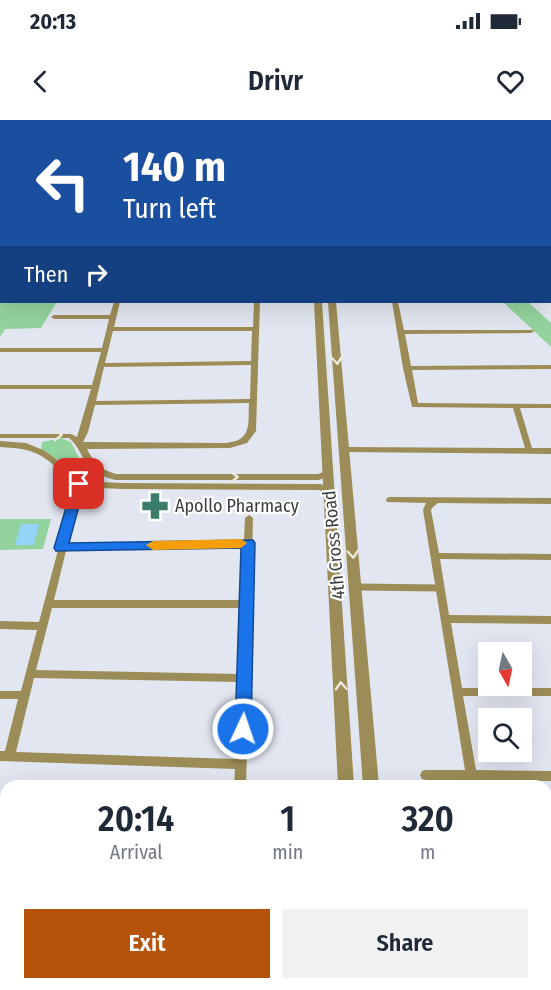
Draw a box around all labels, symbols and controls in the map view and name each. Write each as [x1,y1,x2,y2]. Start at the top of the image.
text: 20:13 [30,8,76,35]
icon: back [24,65,57,98]
text: Drivr [248,65,303,97]
icon: heart [494,65,527,98]
text: 140 m [123,142,226,192]
icon: left [24,144,102,222]
text: Turn left [123,193,216,225]
icon: right [80,258,113,291]
text: Then [24,261,68,288]
one-way arrow [330,355,343,364]
one-way arrow [54,429,63,442]
pin [53,458,104,509]
icon: arrive [62,467,95,500]
one-way arrow [229,471,238,483]
street label: 4th Cross Road [318,490,350,600]
pharmacy icon: Apollo Pharmacy [140,491,170,521]
place label: Apollo Pharmacy [175,495,299,517]
one-way arrow [346,550,359,559]
north arrow [478,642,532,696]
map controls [478,642,532,762]
one-way arrow [334,681,347,690]
position arrow [211,697,275,761]
button: search [478,708,532,762]
text: 20:14 [98,797,174,841]
text: 1 [280,797,295,841]
text: 320 [401,797,454,841]
text: Arrival [110,840,163,864]
text: min [272,840,303,864]
text: m [420,840,435,864]
button: Exit [24,909,270,978]
button: Share [282,909,528,978]

